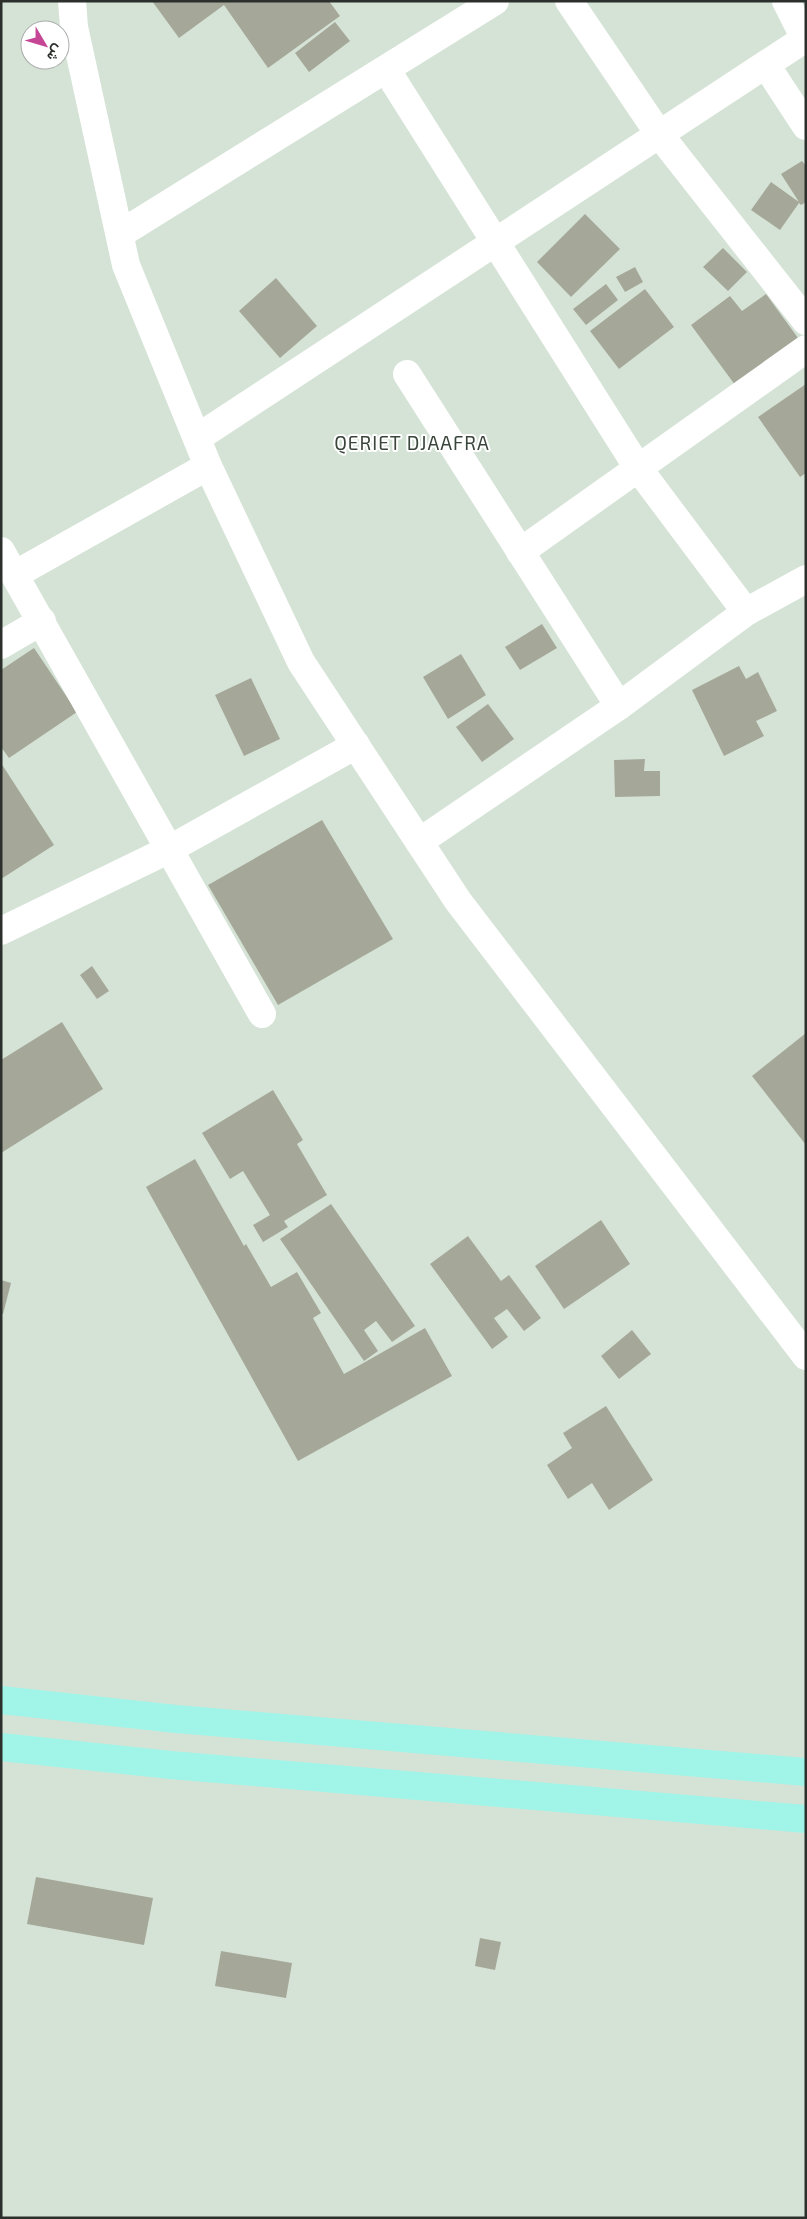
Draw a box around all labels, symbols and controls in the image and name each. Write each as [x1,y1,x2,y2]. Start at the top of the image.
north arrow [20,20,70,70]
text: ش [43,41,68,65]
district label: QERIET DJAAFRA [334,431,490,454]

